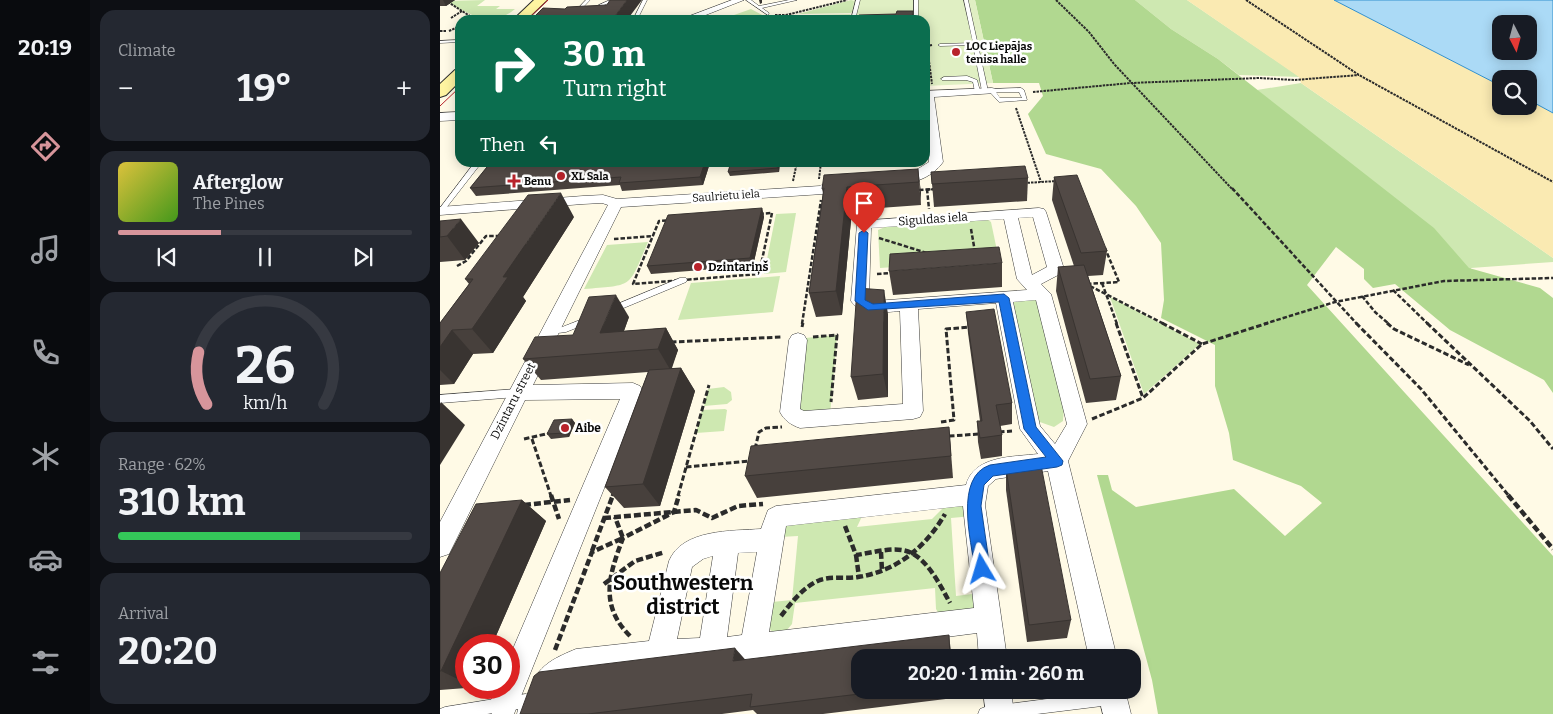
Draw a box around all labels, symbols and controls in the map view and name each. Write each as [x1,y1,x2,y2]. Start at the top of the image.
north arrow [1492,15,1538,60]
map controls [1492,15,1537,115]
text: 30 m [563,33,645,75]
text: 20:19 [18,34,72,61]
icon: right [480,35,545,100]
place label: LOC Liepājas tenisa halle [966,40,1033,66]
text: Climate [118,41,176,60]
marker: LOC Liepājas tenisa halle [950,46,962,58]
text: 19° [237,65,292,111]
button: search [1492,70,1537,115]
text: − [118,72,133,105]
text: + [396,72,412,105]
text: Turn right [563,75,666,102]
icon: directions [28,129,63,164]
icon: left [535,130,563,158]
text: Then [480,133,525,156]
marker: XL Sala [555,170,567,182]
place label: XL Sala [571,170,610,183]
text: Afterglow [193,171,283,194]
marker: Benu [508,175,520,187]
place label: Benu [524,175,551,188]
pin [843,182,885,233]
street label: Saulrietu iela [692,187,760,205]
icon: arrive [850,189,878,217]
text: The Pines [193,194,265,213]
street label: Siguldas iela [898,210,969,228]
icon: music [28,232,63,267]
icon: previous [153,243,181,271]
icon: pause [251,243,279,271]
icon: next [349,243,377,271]
place label: Dzintariņš [708,260,769,275]
marker: Dzintariņš [692,261,704,273]
text: 26 [235,334,295,397]
icon: phone [28,335,63,370]
street label: Dzintaru street [488,360,539,442]
text: km/h [243,392,287,414]
place label: Aibe [575,421,601,435]
marker: Aibe [559,422,571,434]
icon: climate [28,439,63,474]
text: Range · 62% [118,455,206,474]
text: 310 km [118,479,246,525]
icon: car [28,542,63,577]
position arrow [955,542,1007,594]
district label: Southwestern district [613,570,754,620]
text: Arrival [118,604,169,623]
text: 20:20 [118,628,218,674]
speed limit sign: 30 [455,634,520,699]
icon: filters [28,645,63,680]
text: 20:20 · 1 min · 260 m [908,662,1084,685]

